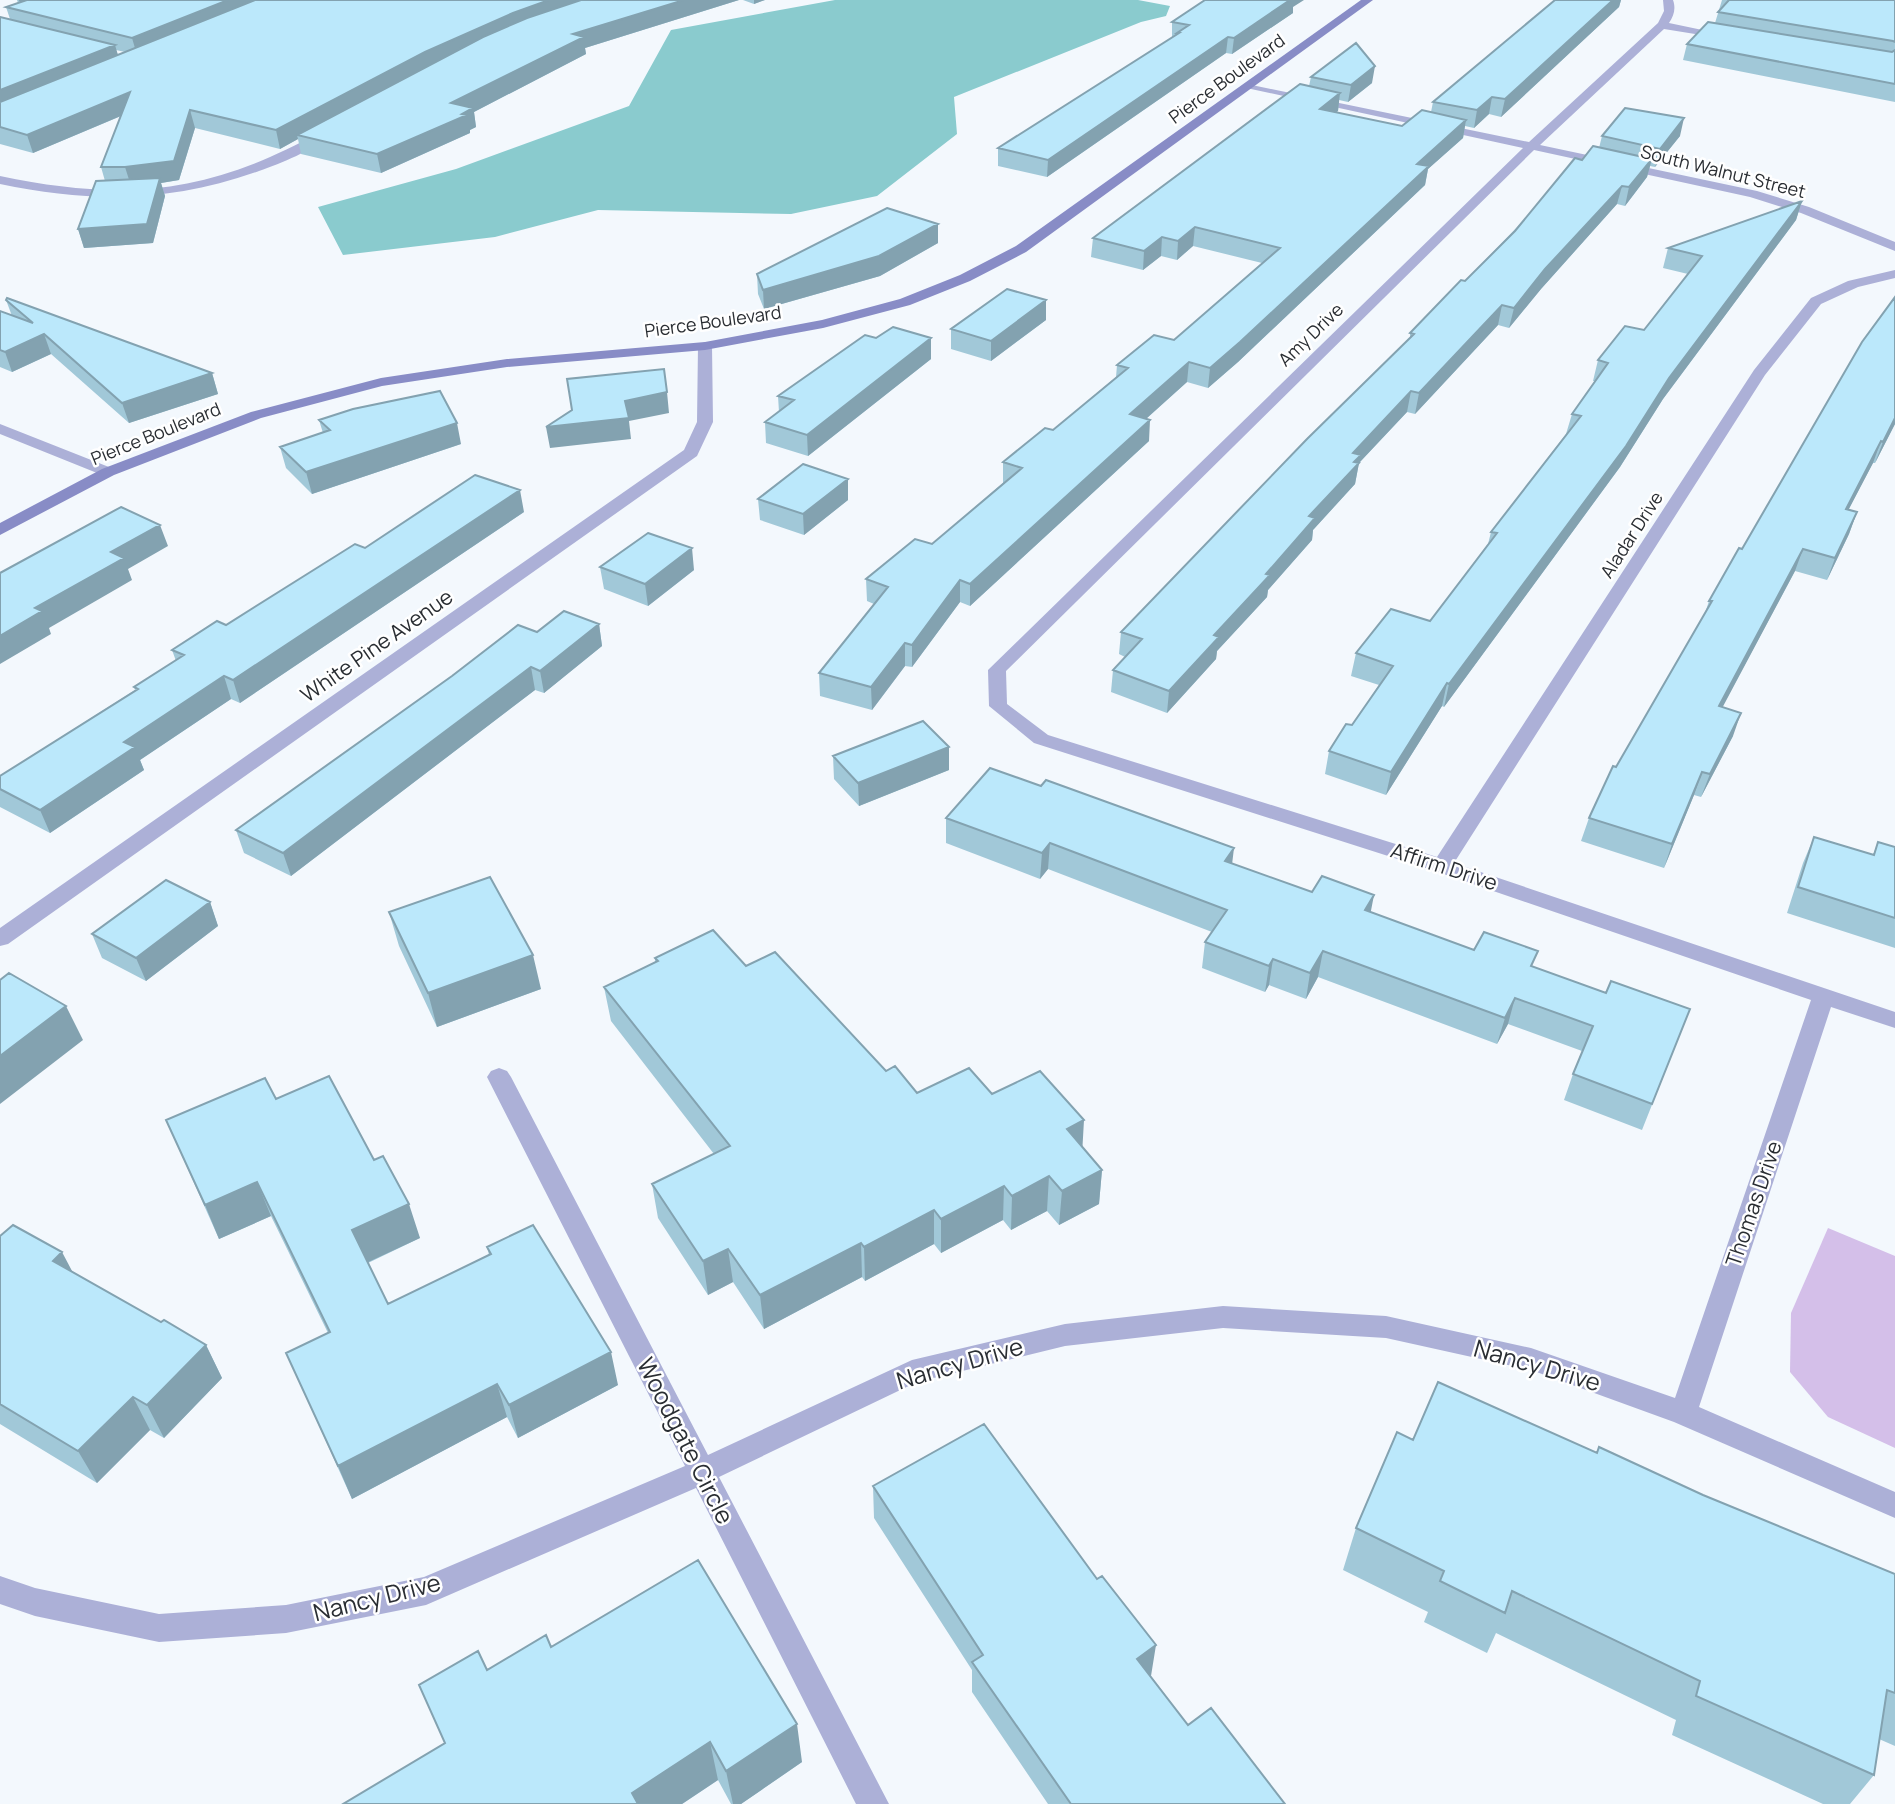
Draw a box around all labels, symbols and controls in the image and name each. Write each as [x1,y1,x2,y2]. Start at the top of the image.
street label: Pierce Boulevard [1164,28,1289,128]
street label: South Walnut Street [1638,139,1808,203]
street label: Amy Drive [1273,297,1348,371]
street label: Pierce Boulevard [643,300,783,342]
street label: Pierce Boulevard [87,396,224,470]
street label: Aladar Drive [1594,487,1668,582]
street label: White Pine Avenue [295,582,458,708]
street label: Affirm Drive [1387,836,1501,896]
street label: Thomas Drive [1718,1137,1788,1270]
street label: Nancy Drive [892,1329,1027,1396]
street label: Nancy Drive [1470,1331,1605,1398]
street label: Woodgate Circle [630,1351,743,1529]
street label: Nancy Drive [309,1565,444,1628]

